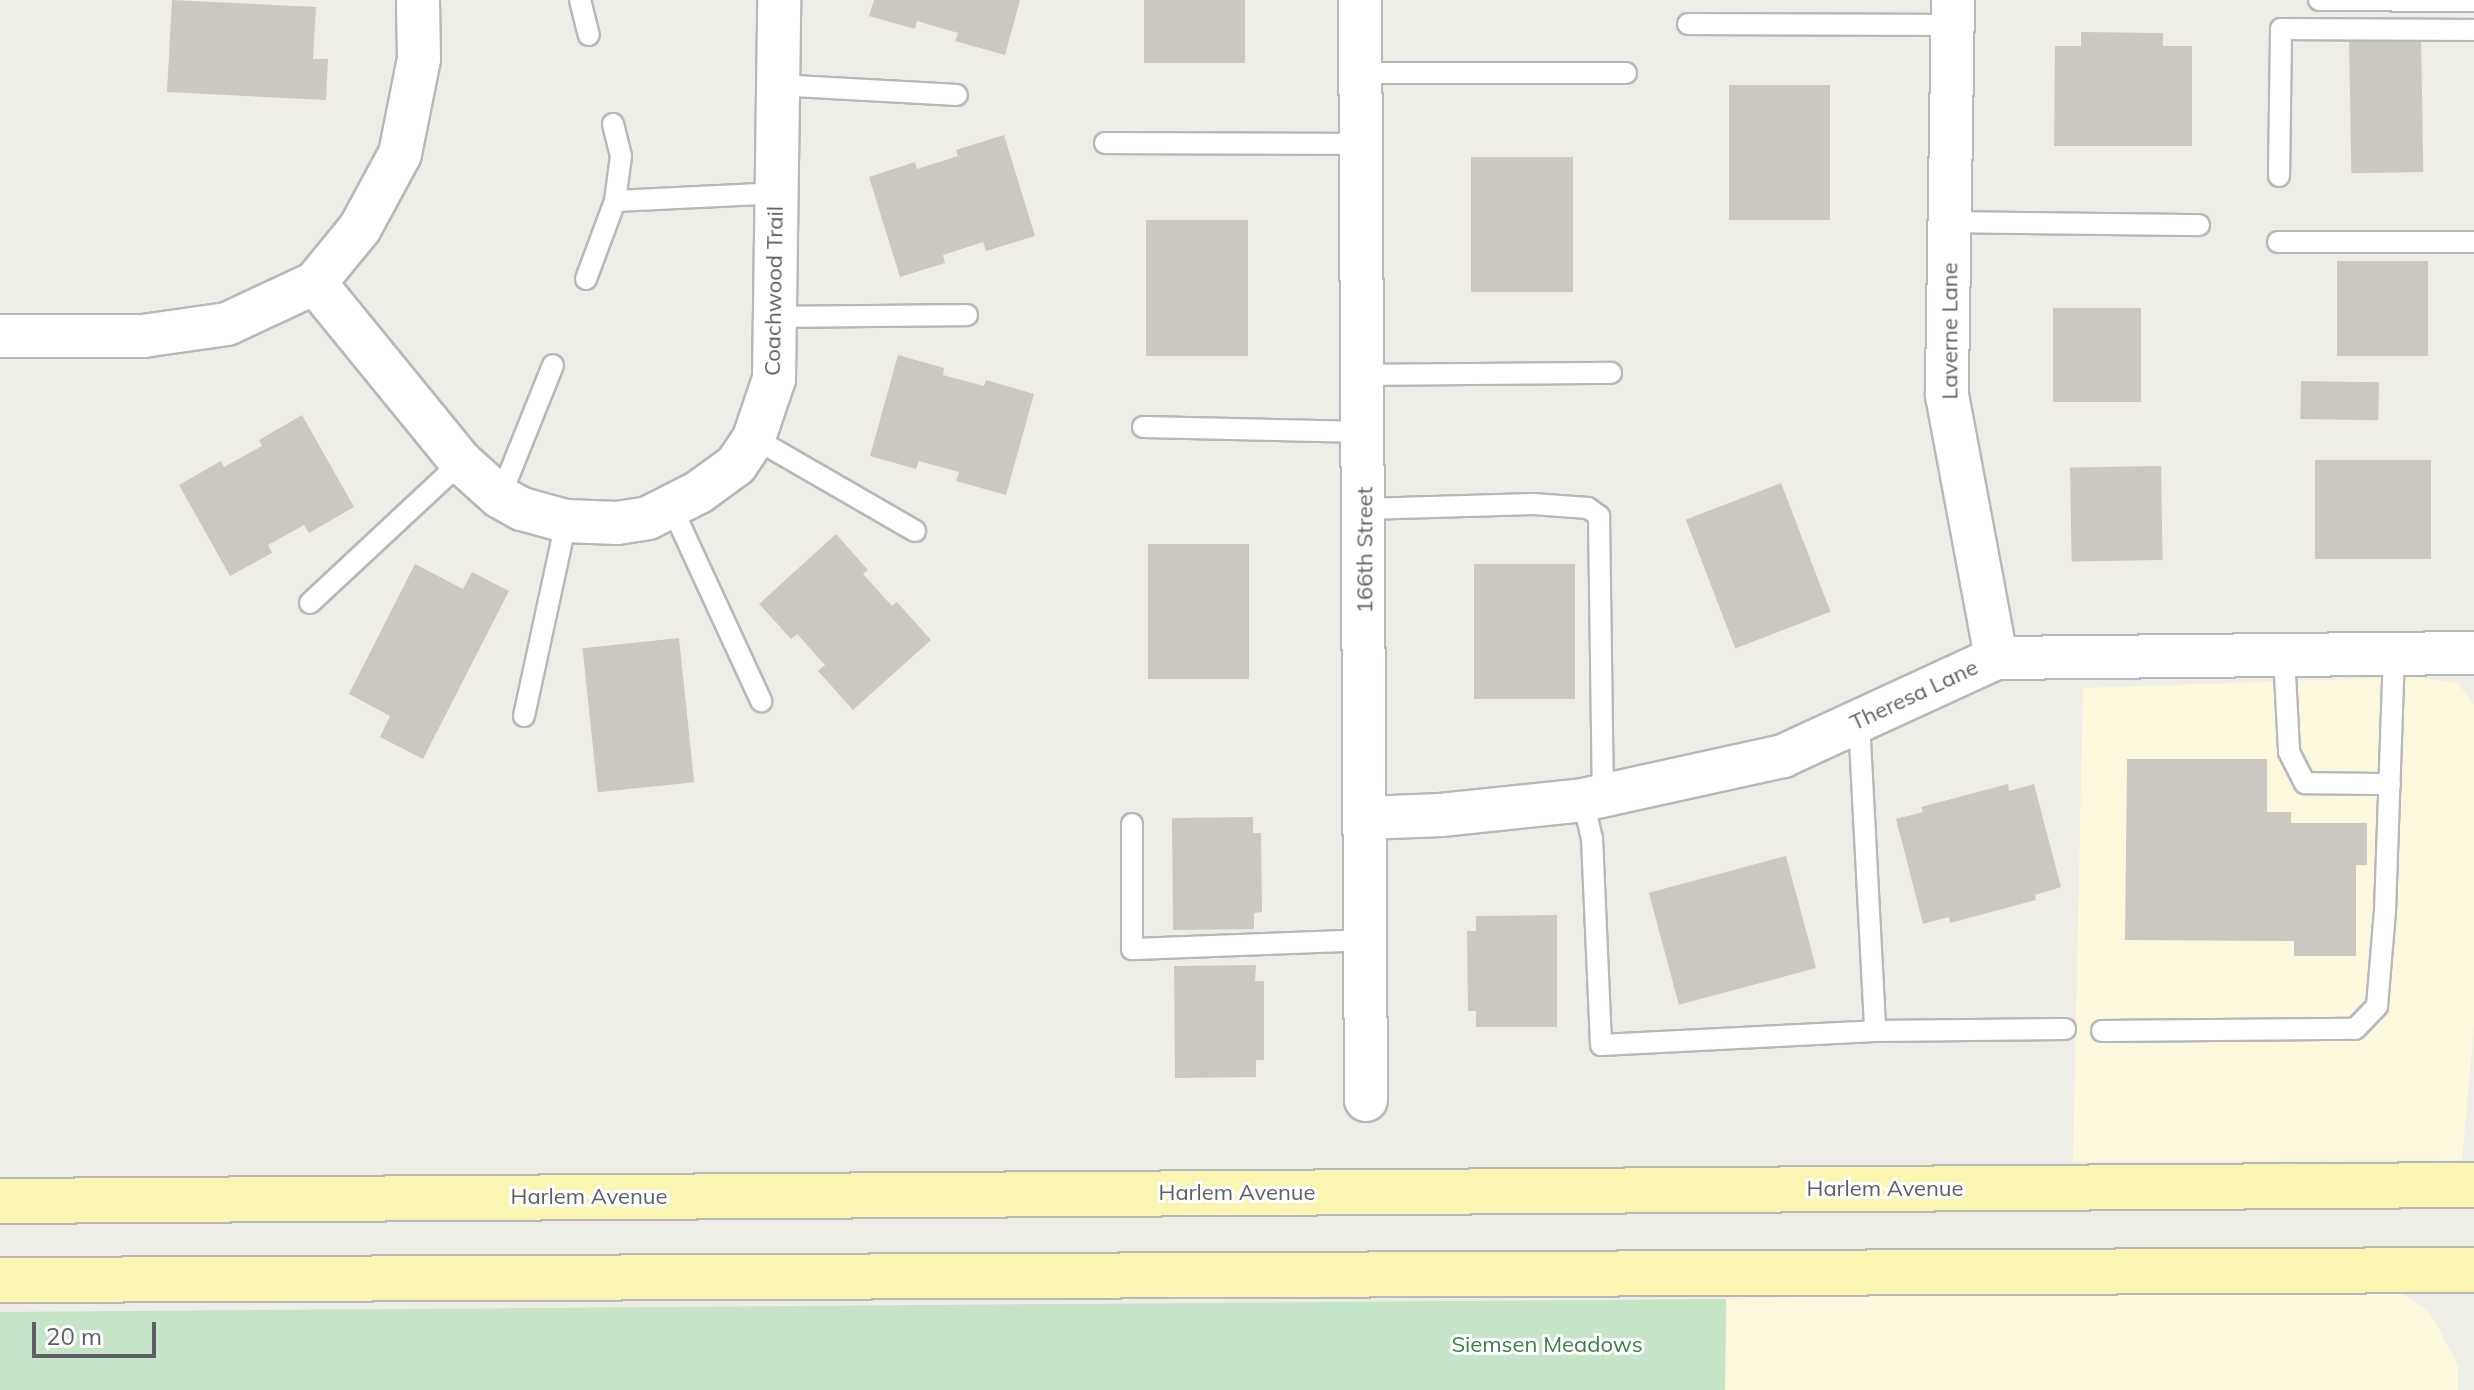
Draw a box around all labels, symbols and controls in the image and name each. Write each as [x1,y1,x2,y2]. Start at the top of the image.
street label: Coachwood Trail [759,206,789,376]
street label: Laverne Lane [1937,262,1963,400]
street label: 166th Street [1352,487,1378,613]
street label: Theresa Lane [1846,654,1982,736]
street label: Harlem Avenue [1807,1176,1963,1202]
street label: Harlem Avenue [1159,1180,1315,1206]
street label: Harlem Avenue [511,1184,667,1210]
scale bar [36,1306,160,1356]
text: 20 m [46,1321,102,1351]
park label: Siemsen Meadows [1451,1332,1643,1358]

